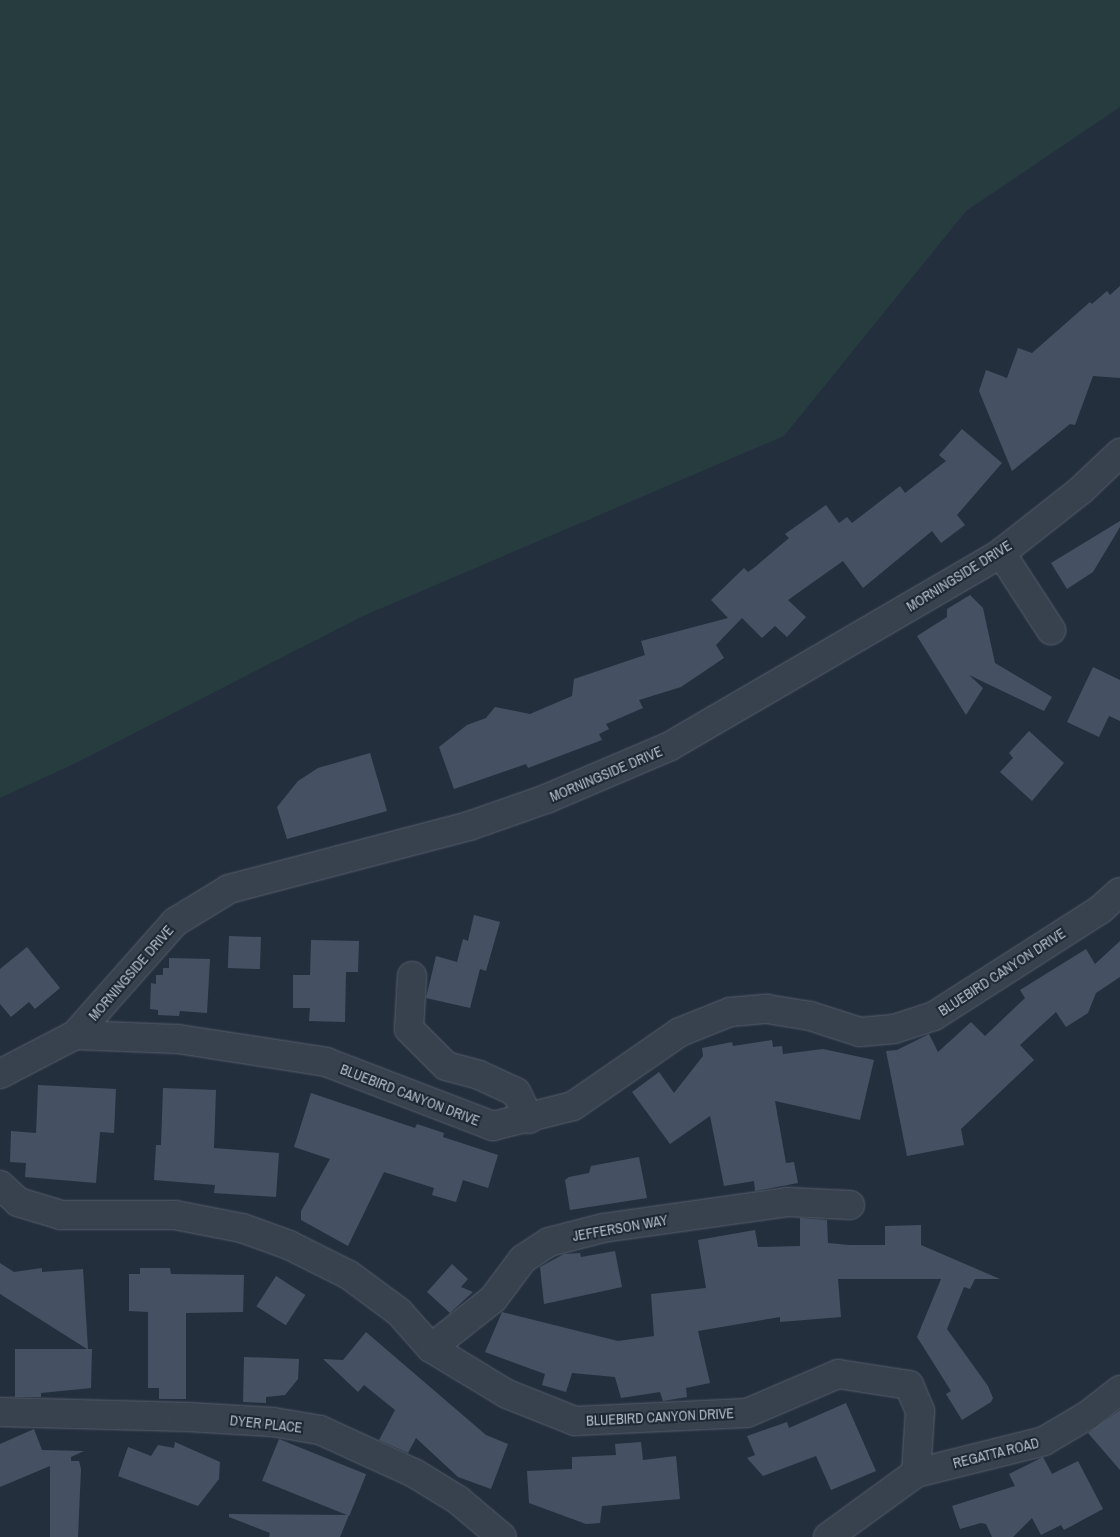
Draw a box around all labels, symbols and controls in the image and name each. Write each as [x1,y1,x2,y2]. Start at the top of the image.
street label: MORNINGSIDE DRIVE [903,537,1015,615]
street label: MORNINGSIDE DRIVE [547,743,665,805]
street label: MORNINGSIDE DRIVE [85,922,177,1024]
street label: BLUEBIRD CANYON DRIVE [935,925,1069,1019]
street label: BLUEBIRD CANYON DRIVE [338,1061,482,1129]
street label: JEFFERSON WAY [571,1211,669,1245]
street label: BLUEBIRD CANYON DRIVE [586,1405,734,1429]
street label: DYER PLACE [229,1412,303,1436]
street label: REGATTA ROAD [951,1434,1041,1472]

